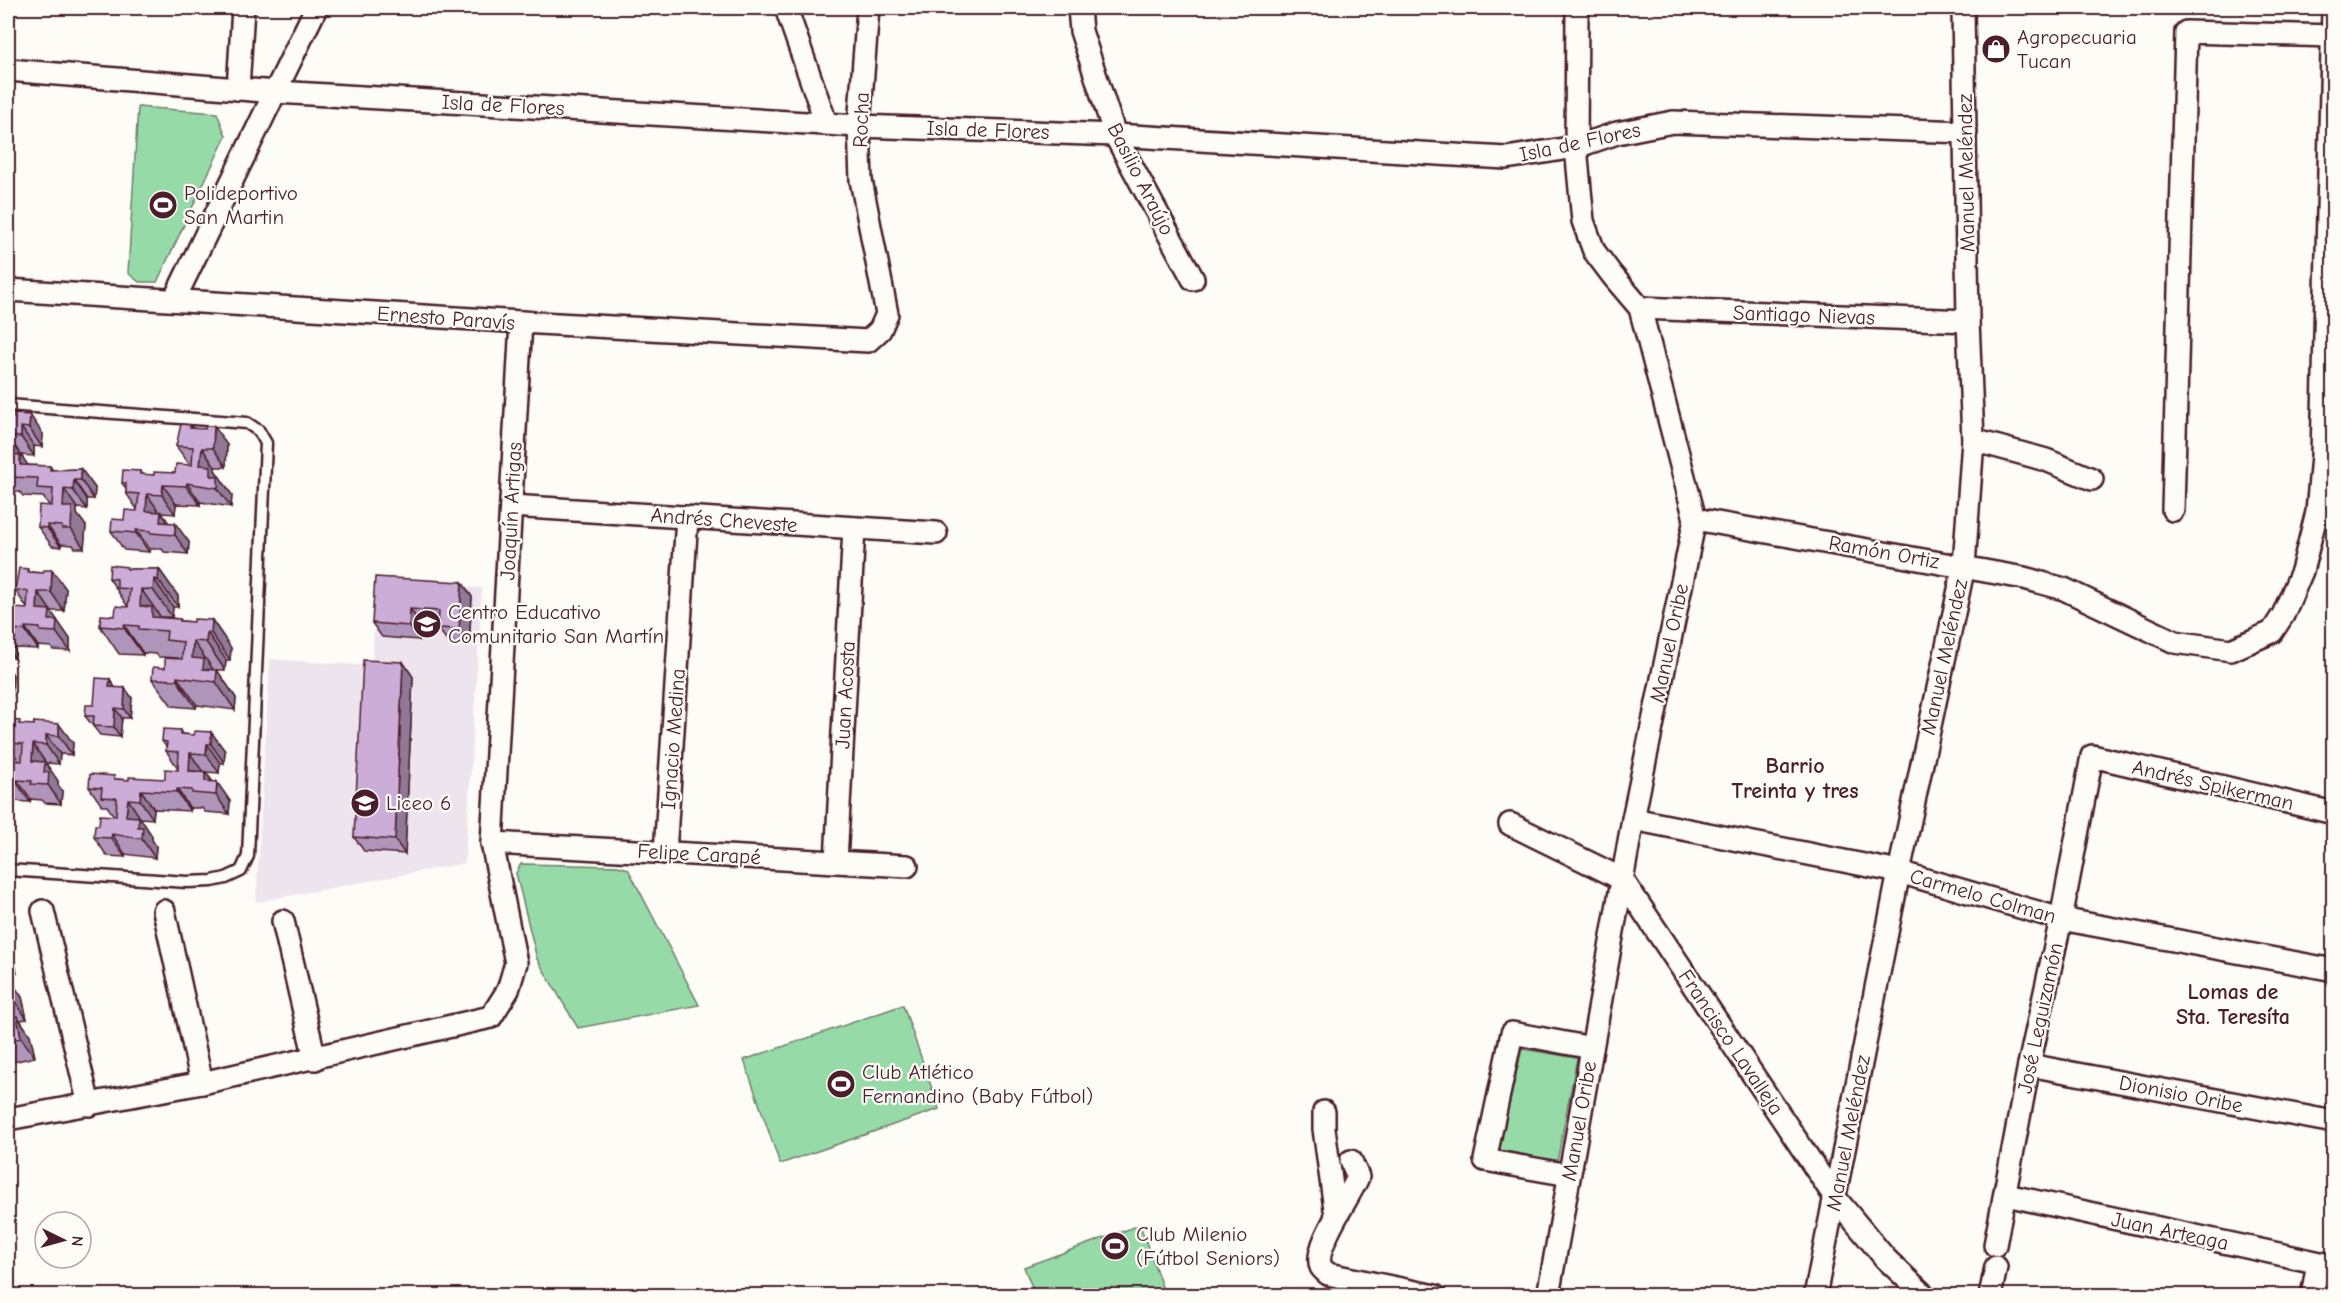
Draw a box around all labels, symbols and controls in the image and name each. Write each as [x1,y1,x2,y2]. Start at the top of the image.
place label: Agropecuaria Tucan [2017,25,2137,73]
shop icon: Agropecuaria Tucan [1980,33,2012,65]
street label: Isla de Flores [441,90,565,120]
street label: Rocha [848,92,874,148]
street label: Manuel Meléndez [1953,94,1979,252]
street label: Isla de Flores [926,116,1050,144]
street label: Isla de Flores [1517,117,1643,167]
street label: Basilio Araújo [1102,119,1180,239]
place label: Polideportivo San Martin [184,181,298,229]
sports icon: Polideportivo San Martin [147,189,179,221]
street label: Ernesto Paravís [376,301,516,335]
street label: Santiago Nievas [1733,301,1875,329]
street label: Joaquín Artigas [495,441,527,581]
street label: Andrés Cheveste [650,503,798,537]
street label: Ramón Ortiz [1827,530,1941,574]
street label: Manuel Meléndez [1916,577,1972,737]
street label: Manuel Oribe [1645,581,1693,705]
place label: Centro Educativo Comunitario San Martín [448,600,664,648]
school or university icon: Centro Educativo Comunitario San Martín [411,608,443,640]
street label: Juan Acosta [830,640,860,750]
street label: Ignacio Medina [656,668,690,810]
district label: Barrio Treinta y tres [1731,753,1859,804]
street label: Andrés Spikerman [2130,755,2296,815]
school or university icon: Liceo 6 [349,787,381,819]
place label: Liceo 6 [386,791,451,815]
street label: Felipe Carapé [637,839,761,869]
street label: Carmelo Colman [1907,864,2059,928]
street label: José Leguizamón [2012,940,2068,1096]
street label: Francisco Lavalleja [1674,965,1788,1119]
district label: Lomas de Sta. Teresíta [2176,979,2290,1030]
street label: Manuel Meléndez [1821,1053,1875,1213]
street label: Manuel Oribe [1557,1059,1601,1183]
place label: Club Atlético Fernandino (Baby Fútbol) [862,1060,1093,1108]
sports icon: Club Atlético Fernandino (Baby Fútbol) [825,1068,857,1100]
street label: Dionisio Oribe [2117,1070,2245,1118]
street label: Juan Arteaga [2109,1207,2231,1255]
north arrow [33,1210,93,1270]
place label: Club Milenio (Fútbol Seniors) [1136,1222,1280,1270]
sports icon: Club Milenio (Fútbol Seniors) [1099,1230,1131,1262]
text: N [68,1235,86,1247]

